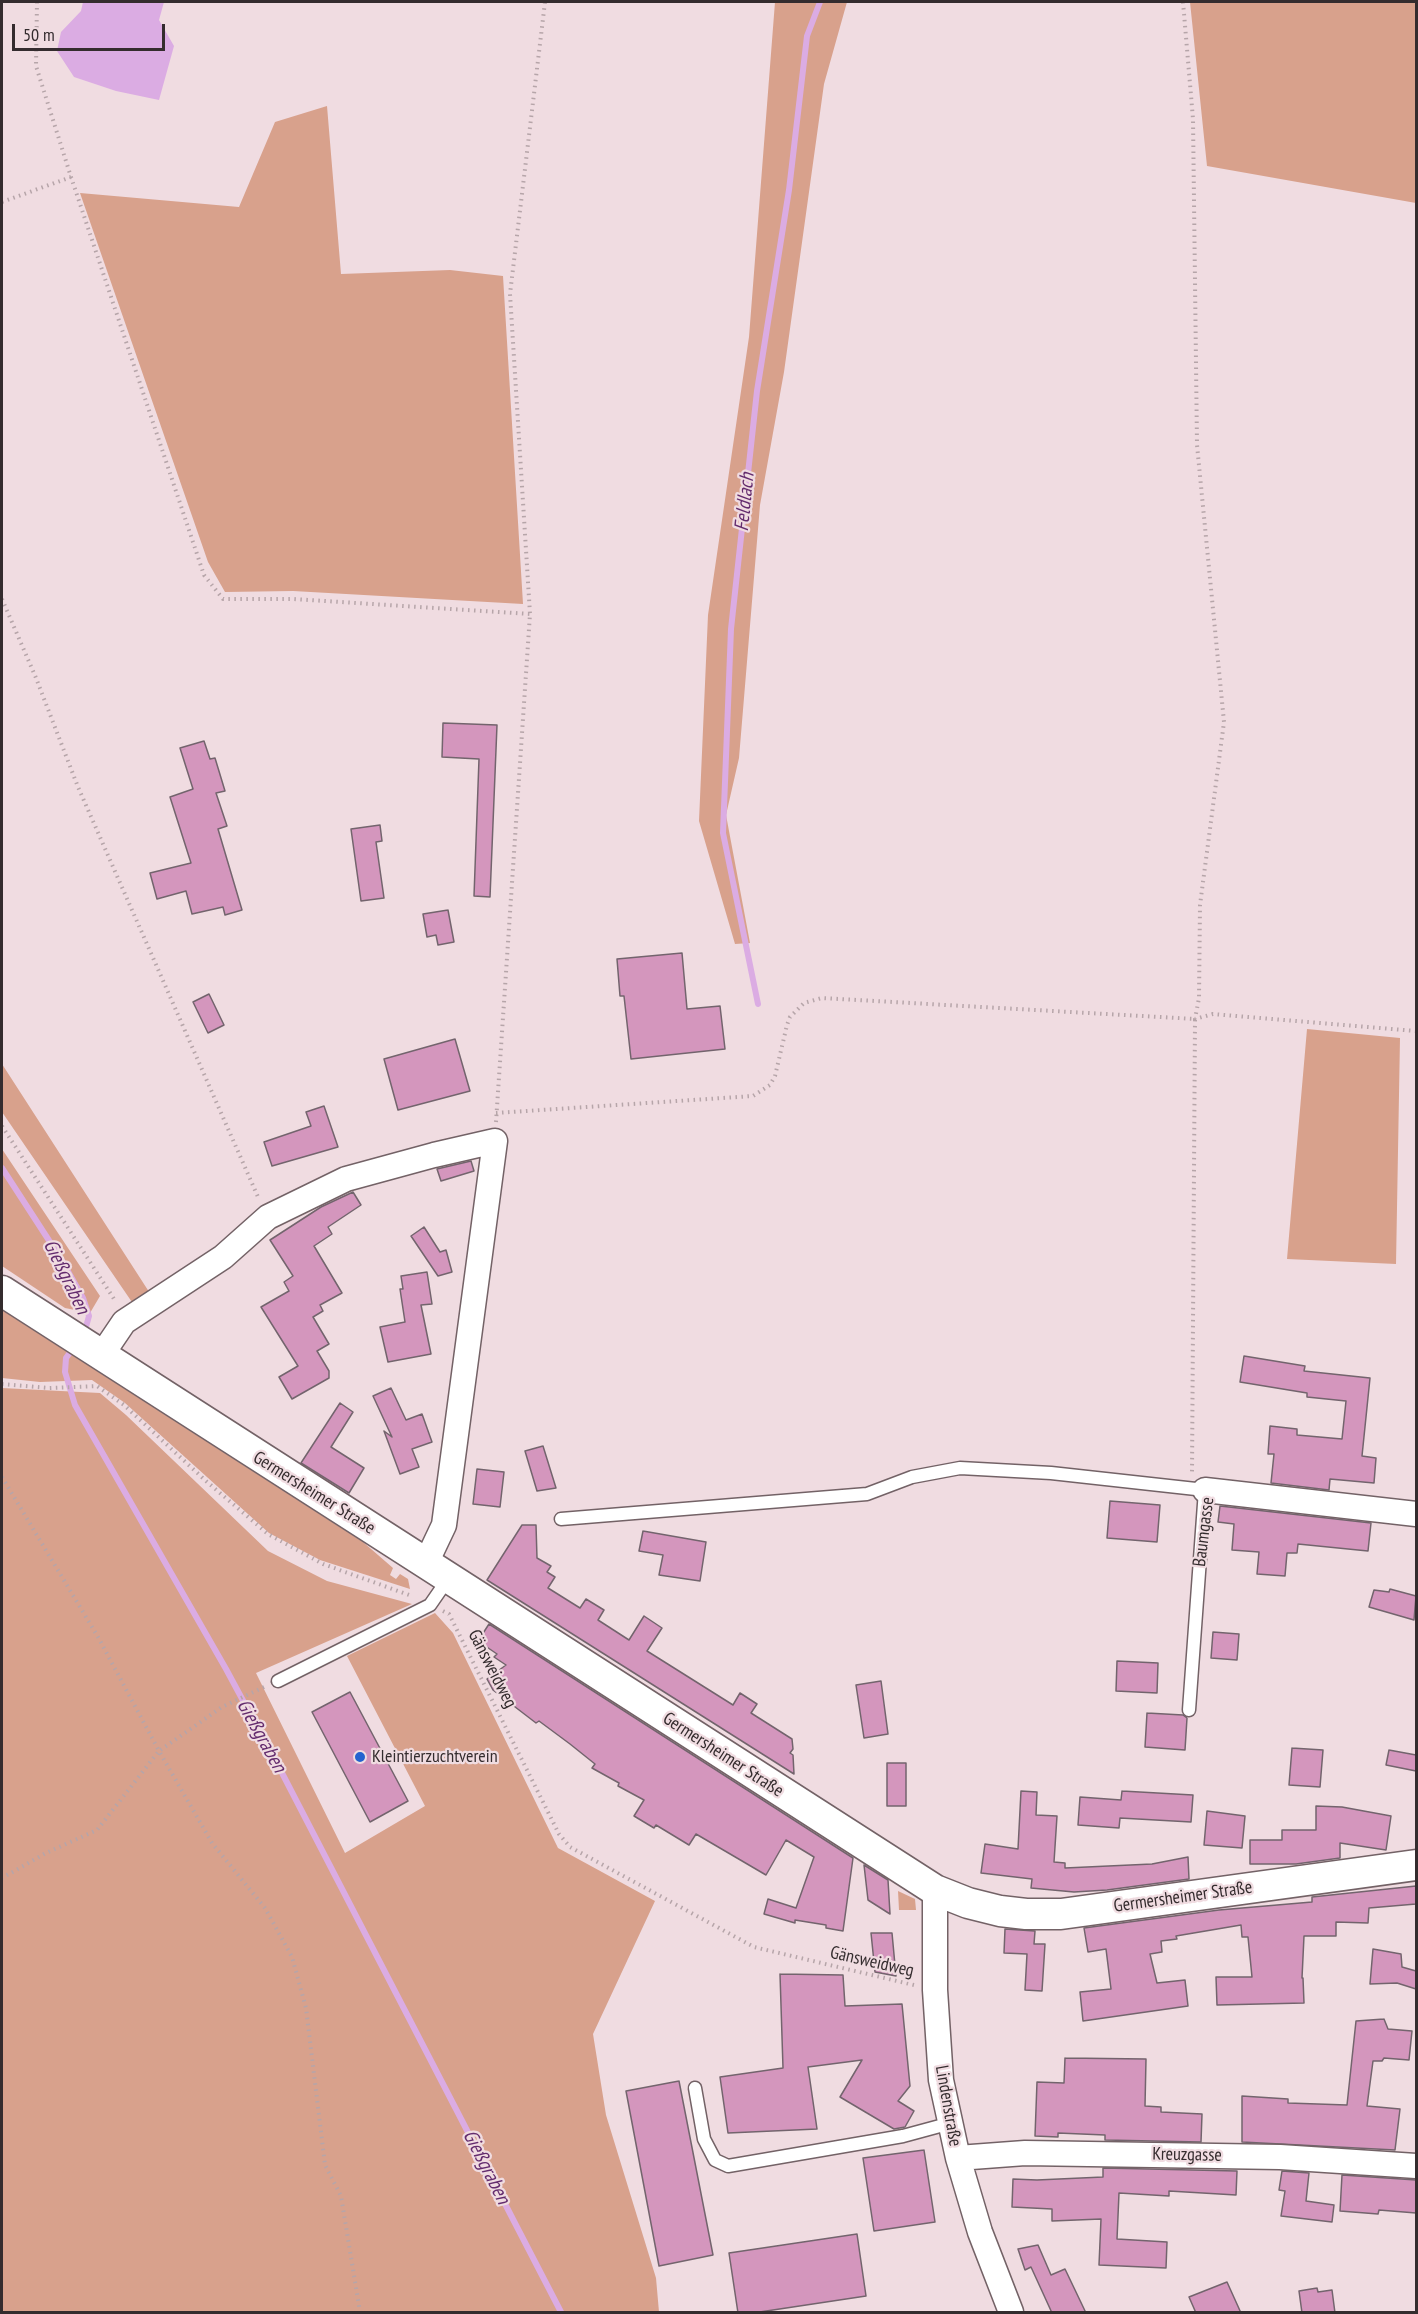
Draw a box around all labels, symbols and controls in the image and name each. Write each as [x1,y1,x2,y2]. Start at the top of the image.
scale bar [15,12,168,50]
text: 50 m [23,23,55,46]
water label: Feldlach [730,472,760,532]
water label: Gießgraben [38,1236,94,1318]
street label: Germersheimer Straße [249,1447,379,1539]
street label: Baumgasse [1189,1496,1219,1568]
street label: Gänsweidweg [463,1626,521,1712]
water label: Gießgraben [231,1695,291,1777]
street label: Germersheimer Straße [659,1708,787,1802]
place label: Kleintierzuchtverein [372,1746,498,1768]
marker: Kleintierzuchtverein [353,1750,367,1764]
street label: Germersheimer Straße [1112,1877,1254,1917]
street label: Gänsweidweg [828,1942,916,1982]
street label: Lindenstraße [930,2064,966,2148]
water label: Gießgraben [457,2126,515,2208]
street label: Kreuzgasse [1152,2144,1222,2166]

